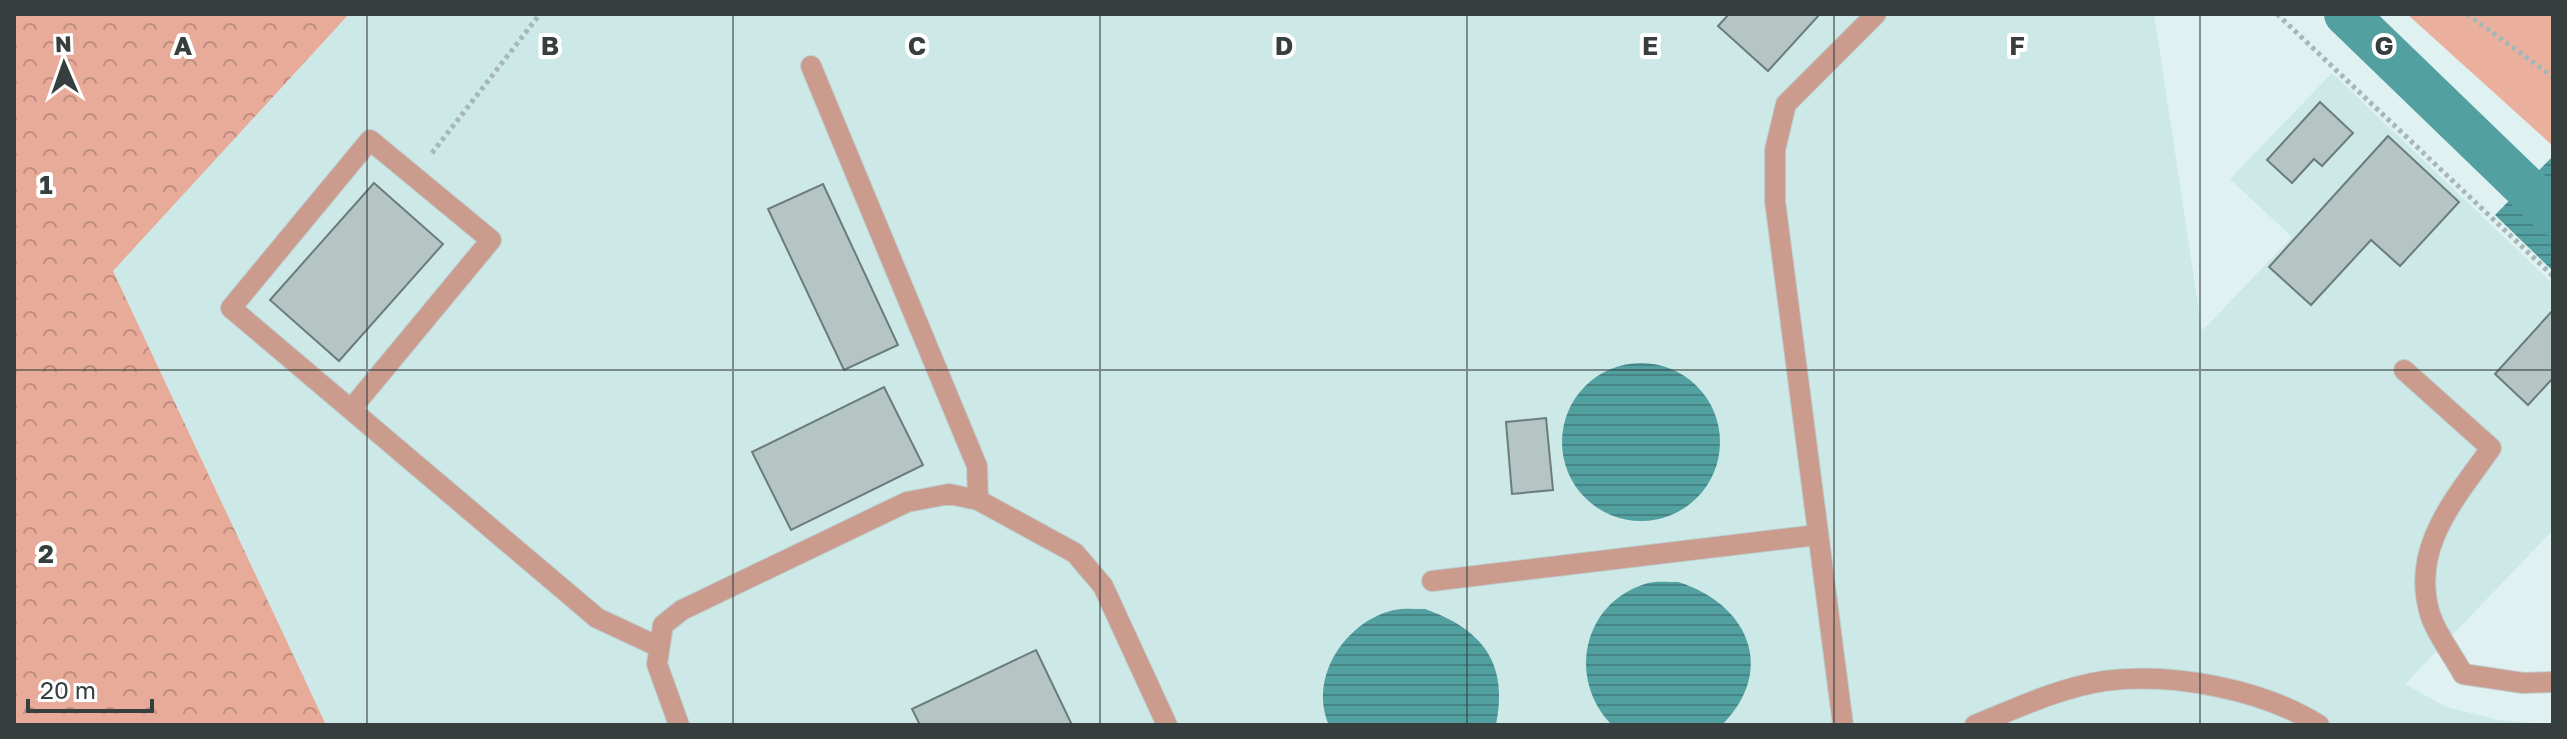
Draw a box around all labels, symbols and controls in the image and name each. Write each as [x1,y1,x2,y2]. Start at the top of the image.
north arrow [24,24,104,104]
text: N [54,30,72,57]
text: A [174,30,193,61]
text: B [541,30,559,61]
text: C [908,30,926,61]
text: D [1275,30,1293,61]
text: E [1642,30,1658,61]
text: F [2009,30,2025,61]
text: G [2374,30,2394,61]
text: 1 [39,169,53,200]
text: 2 [38,538,54,569]
scale bar [28,663,152,713]
text: 20 m [40,675,96,704]

